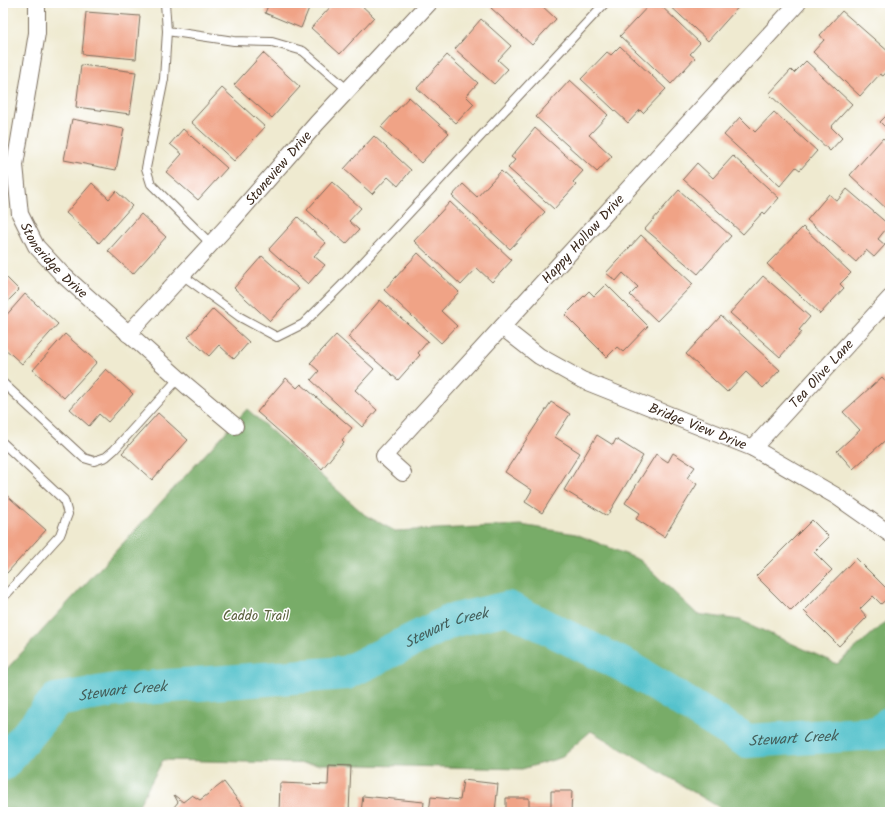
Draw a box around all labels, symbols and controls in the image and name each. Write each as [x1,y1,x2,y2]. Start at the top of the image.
street label: Stoneview Drive [240,126,318,211]
street label: Happy Hollow Drive [537,189,631,289]
street label: Stoneridge Drive [14,218,93,305]
street label: Tea Olive Lane [784,334,860,414]
street label: Bridge View Drive [645,398,751,457]
water label: Stewart Creek [400,601,493,655]
park label: Caddo Trail [223,605,290,627]
water label: Stewart Creek [76,675,169,709]
water label: Stewart Creek [748,724,840,754]

